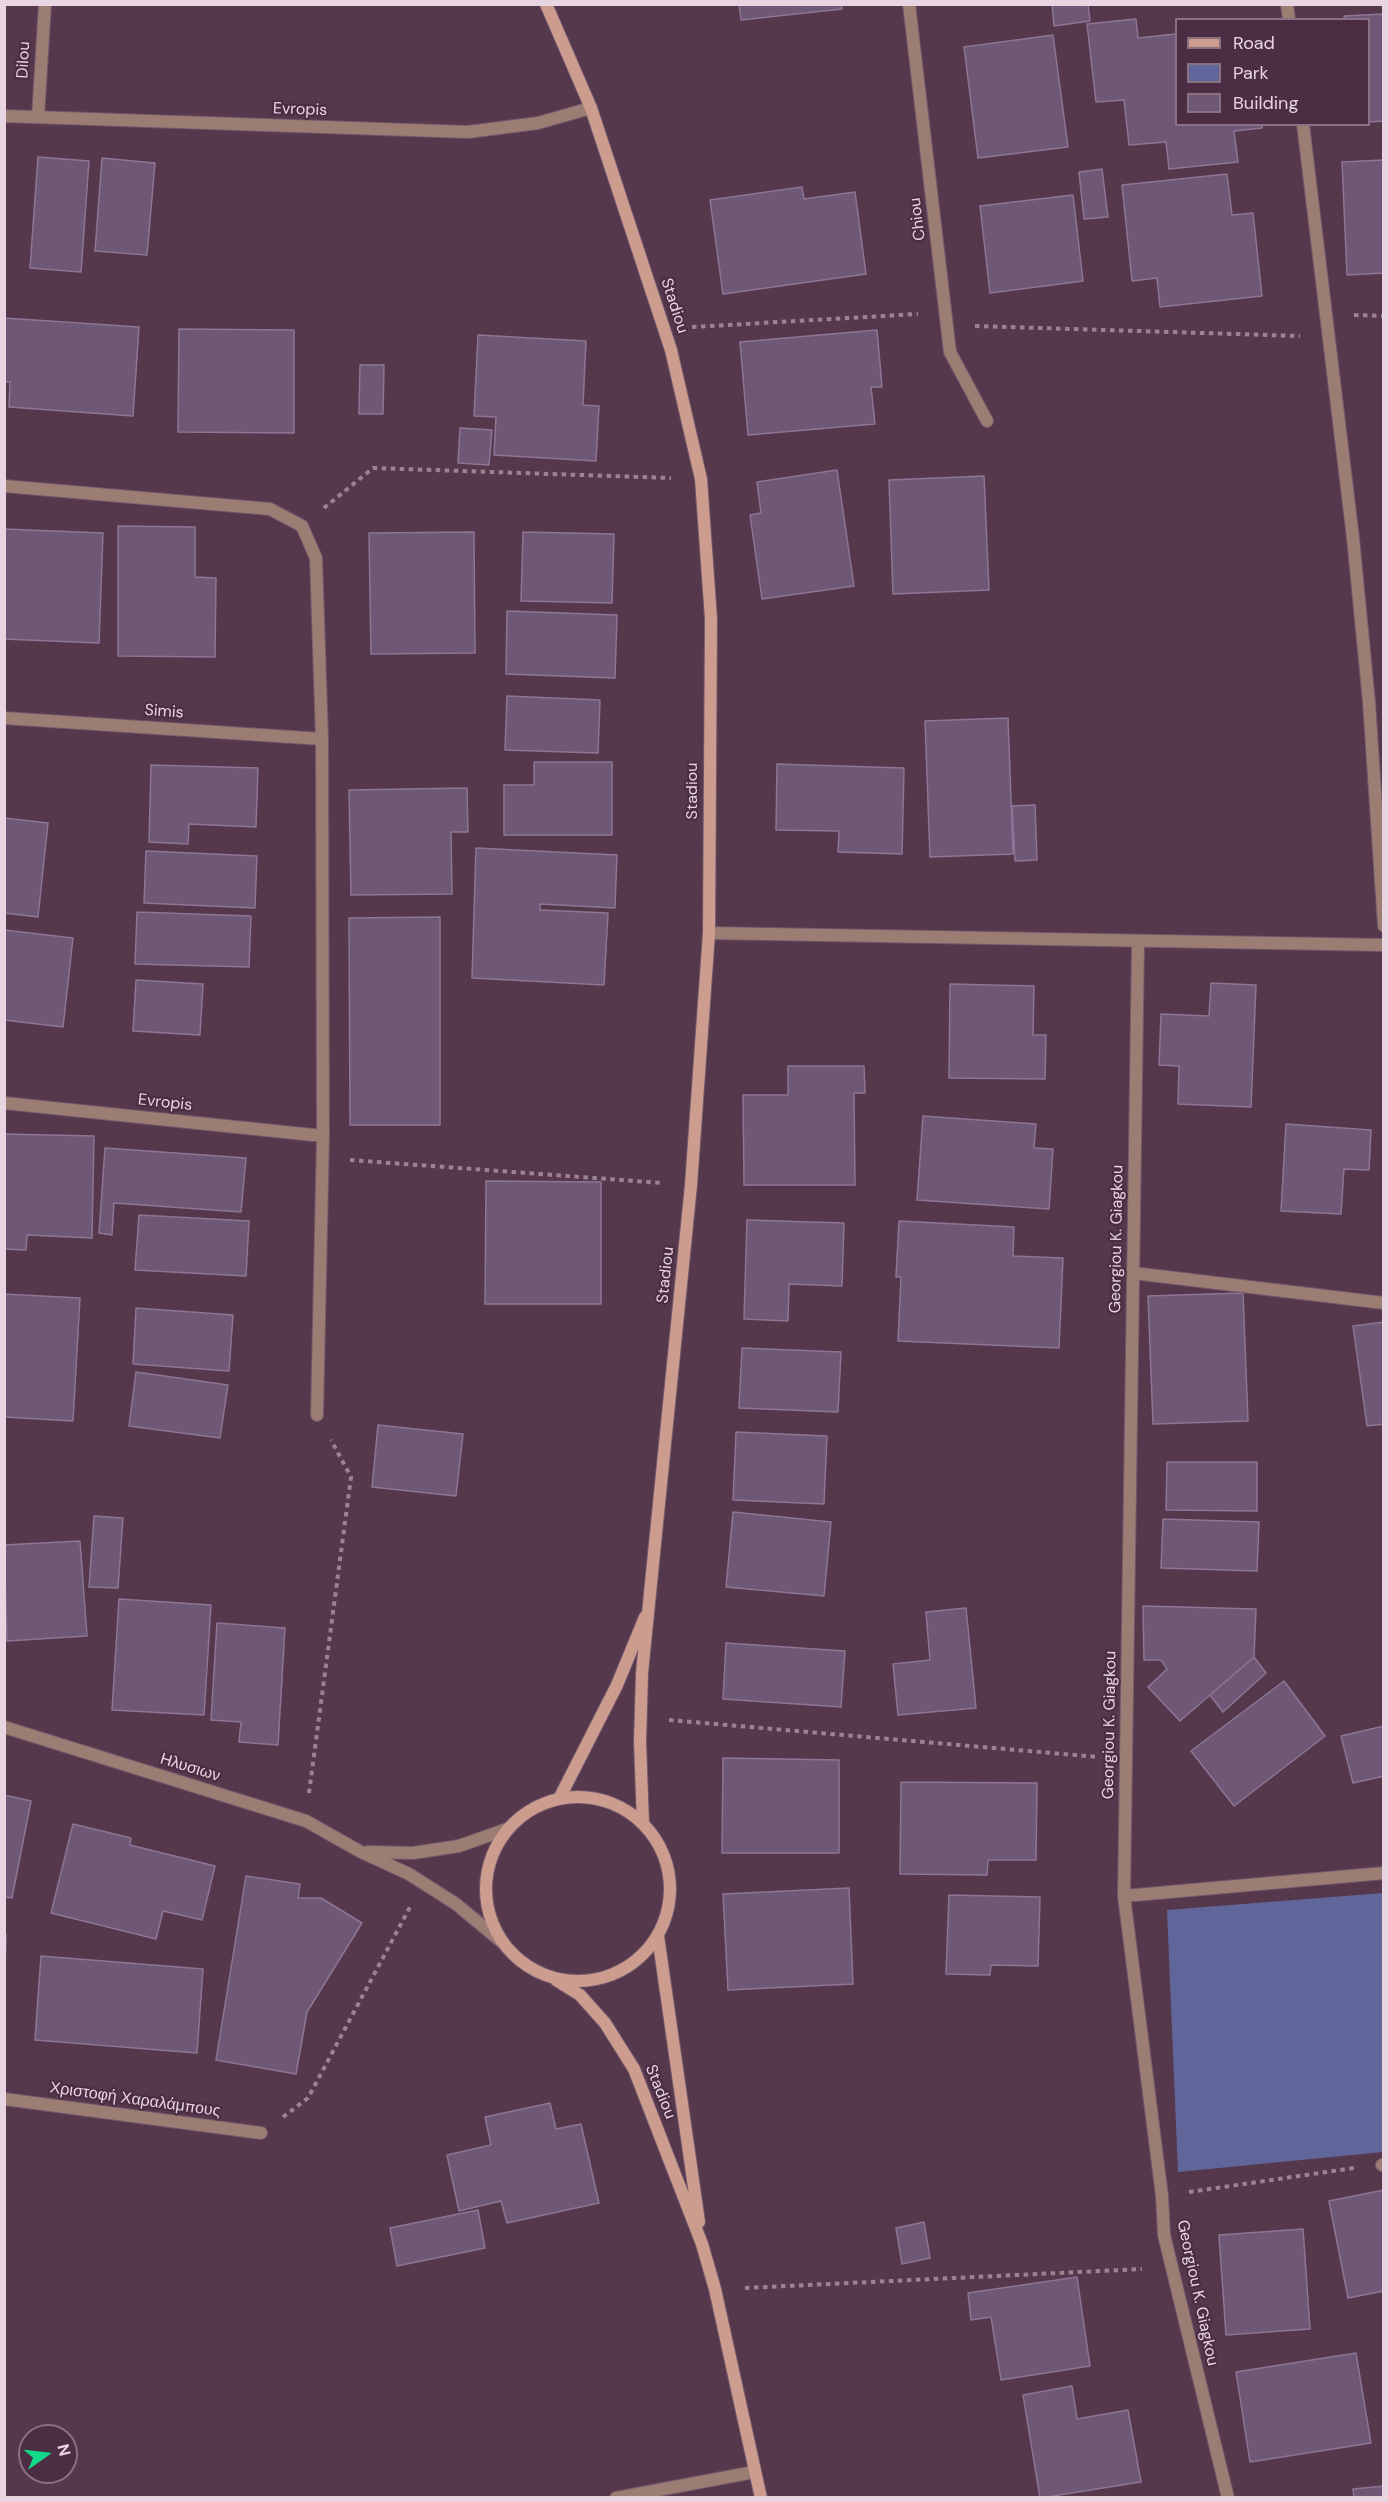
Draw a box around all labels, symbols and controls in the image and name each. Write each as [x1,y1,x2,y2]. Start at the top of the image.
legend [1175,18,1370,126]
text: Road [1233,31,1275,55]
street label: Dilou [13,41,35,79]
text: Park [1233,61,1269,85]
text: Building [1233,91,1298,115]
street label: Evropis [272,99,328,121]
street label: Chiou [906,196,930,242]
street label: Stadiou [656,276,692,336]
street label: Simis [144,701,184,723]
street label: Stadiou [683,763,703,819]
street label: Evropis [137,1091,193,1115]
street label: Georgiou K. Giagkou [1106,1165,1128,1313]
street label: Stadiou [653,1246,679,1304]
street label: Georgiou K. Giagkou [1099,1651,1121,1799]
street label: Ηλυσιων [158,1750,222,1786]
street label: Stadiou [640,2062,680,2122]
street label: Χριστοφή Χαραλάμπους [49,2079,221,2121]
street label: Georgiou K. Giagkou [1172,2218,1222,2368]
north arrow [18,2424,78,2484]
text: N [52,2442,76,2458]

